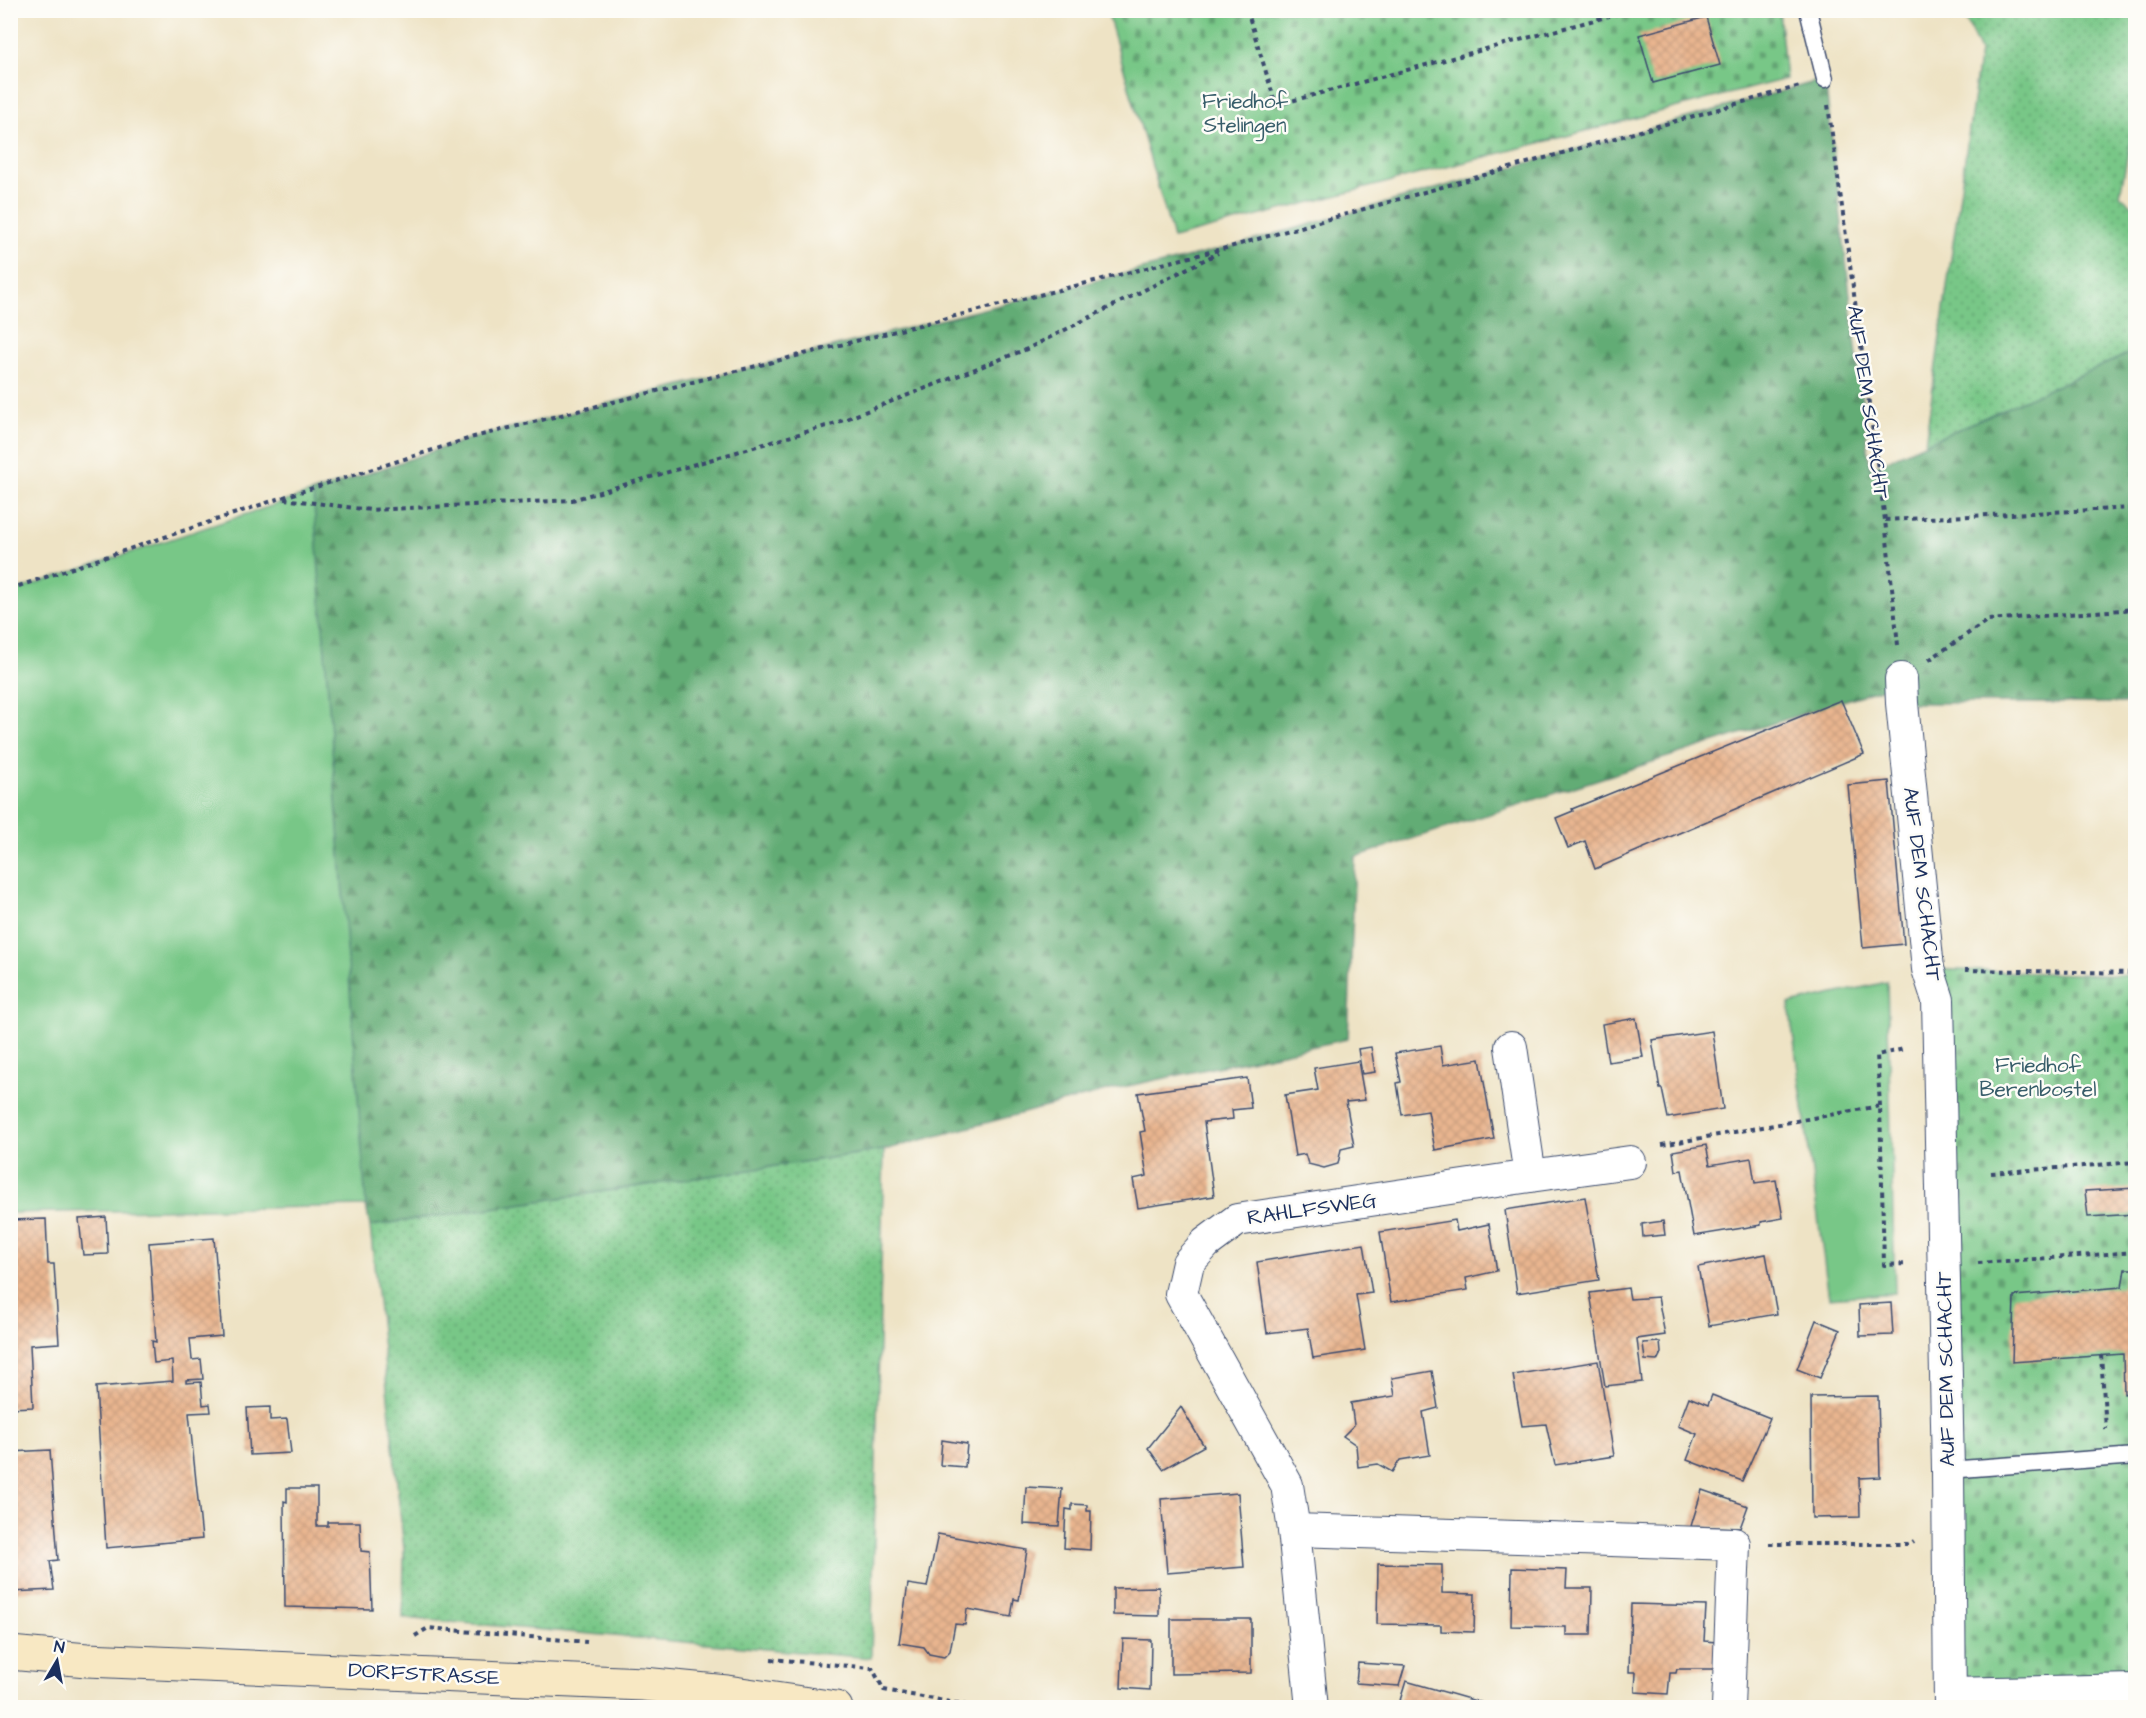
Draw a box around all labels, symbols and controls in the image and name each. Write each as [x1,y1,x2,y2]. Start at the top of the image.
park label: Friedhof Stelingen [1202,87,1289,142]
street label: AUF DEM SCHACHT [1840,303,1896,502]
street label: AUF DEM SCHACHT [1896,785,1948,984]
park label: Friedhof Berenbostel [1979,1051,2097,1104]
street label: RAHLFSWEG [1245,1186,1379,1232]
street label: AUF DEM SCHACHT [1930,1270,1962,1467]
north arrow [27,1631,87,1691]
text: N [53,1636,66,1659]
street label: DORFSTRASSE [348,1656,501,1692]

